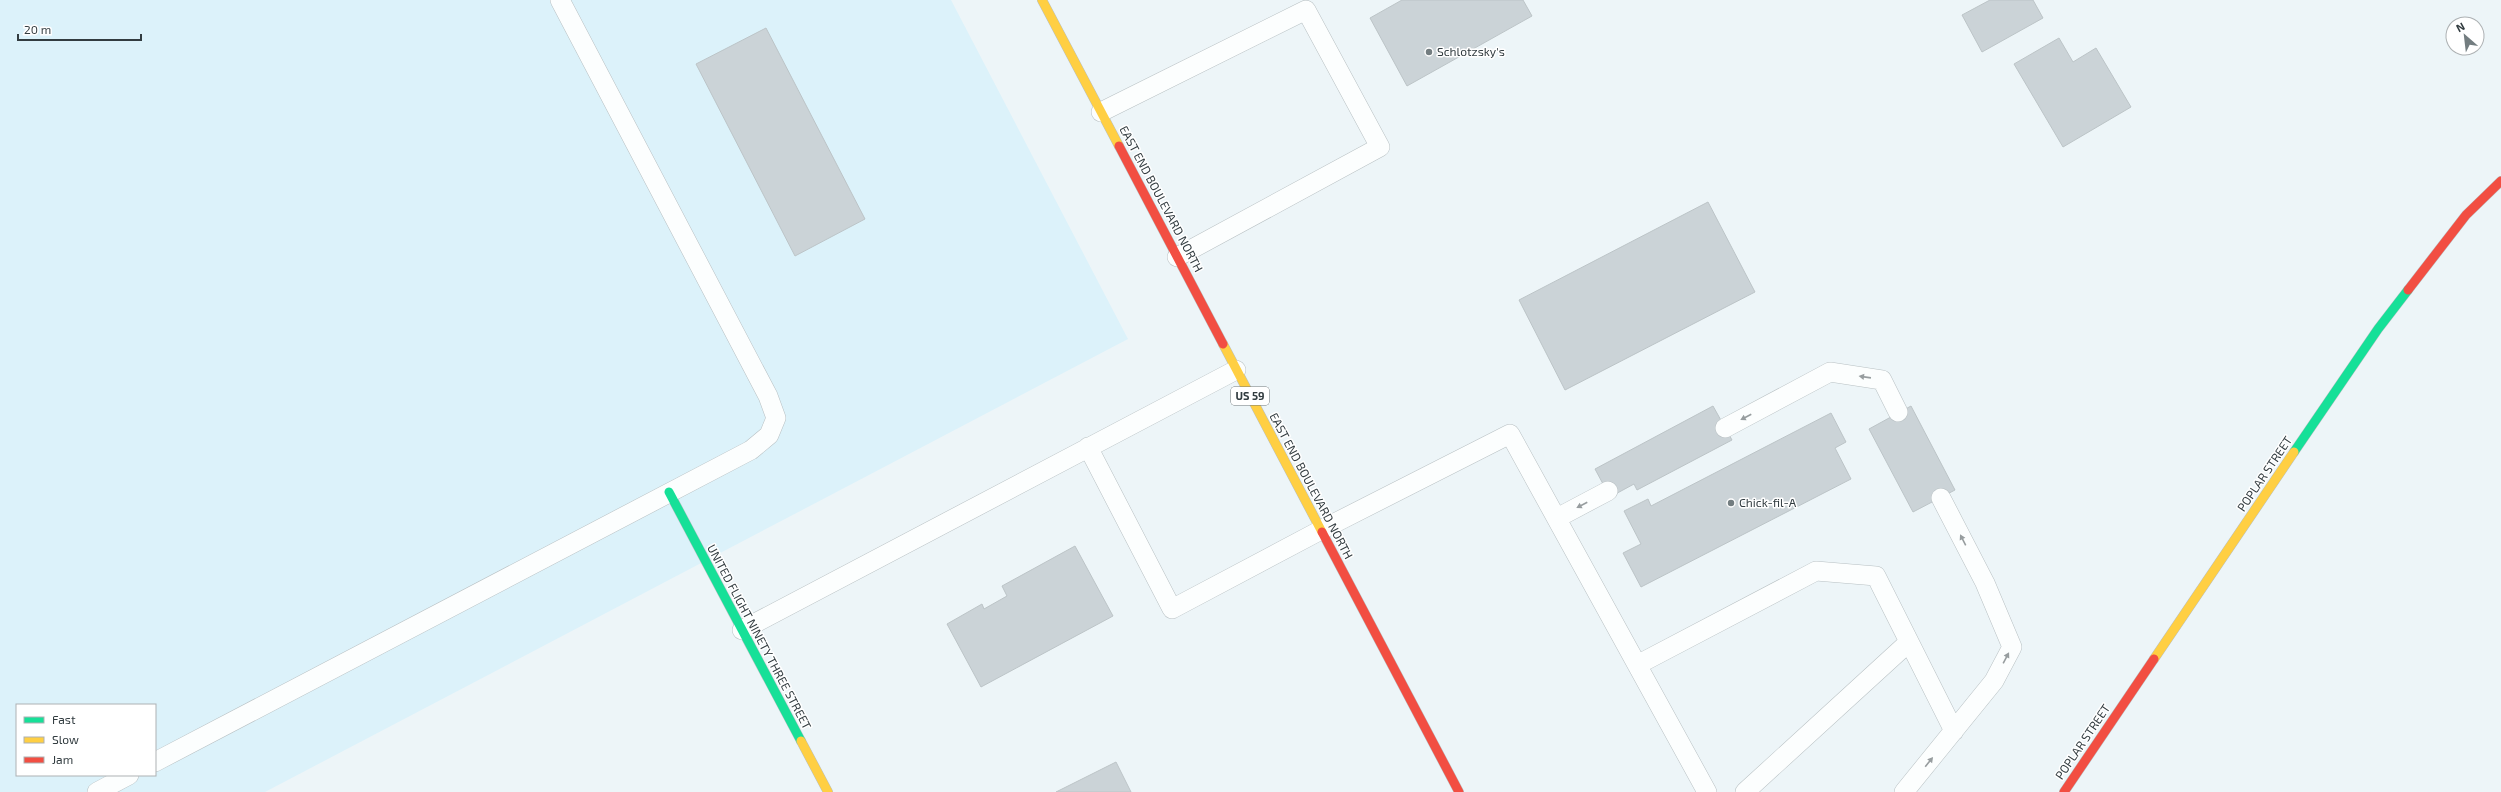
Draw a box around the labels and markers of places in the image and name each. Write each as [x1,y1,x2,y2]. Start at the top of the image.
place label: Schlotzsky's [1437,44,1505,58]
marker: Schlotzsky's [1424,47,1434,57]
place label: Chick-fil-A [1739,495,1797,509]
marker: Chick-fil-A [1726,498,1736,508]

